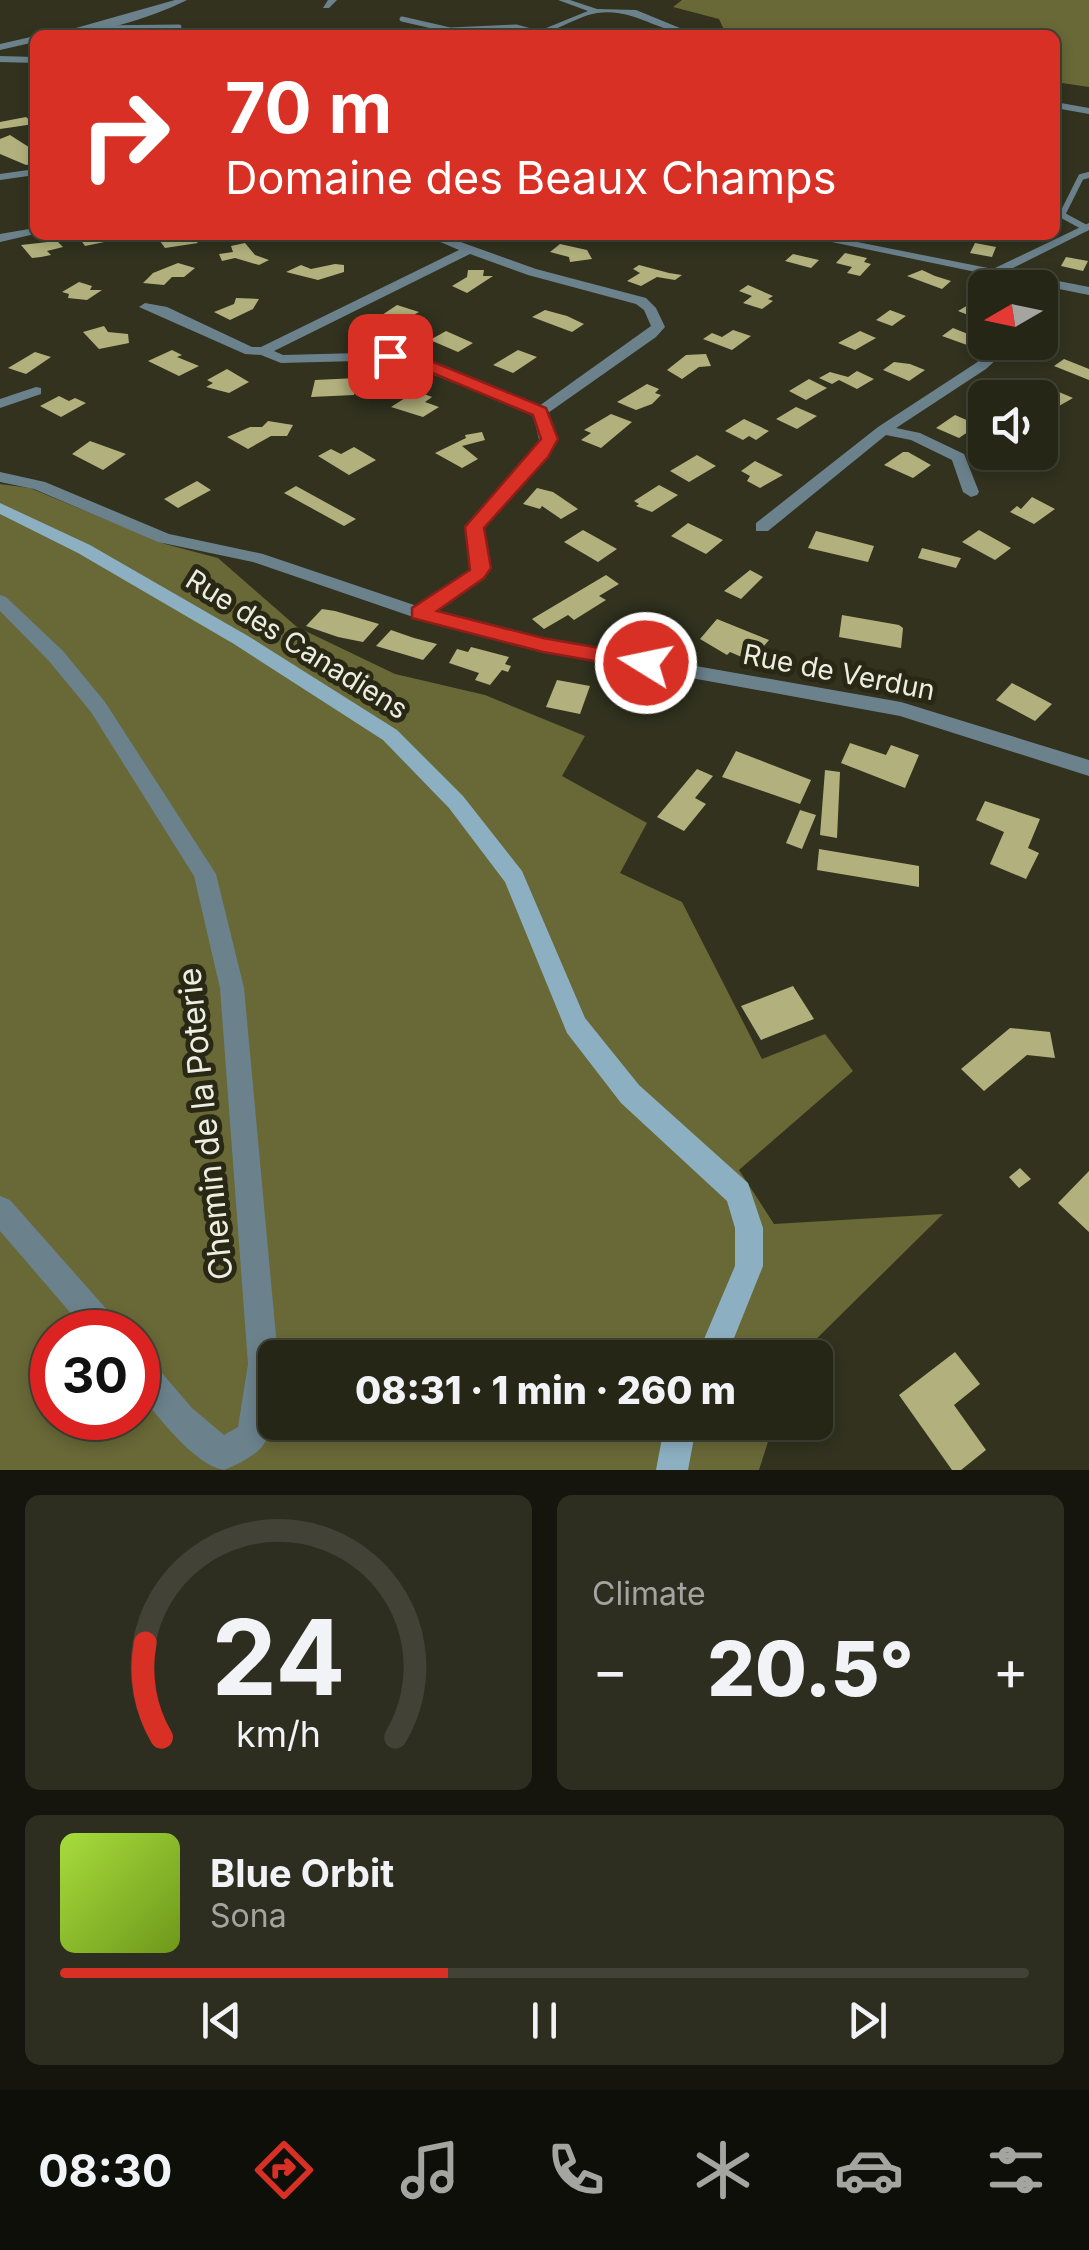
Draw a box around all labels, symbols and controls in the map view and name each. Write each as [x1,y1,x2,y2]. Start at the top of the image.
text: 70 m [225,65,392,150]
icon: right [60,70,190,200]
text: Domaine des Beaux Champs [225,150,836,205]
north arrow [968,270,1058,360]
map controls [968,270,1058,470]
pin [348,314,433,399]
icon: arrive [363,329,418,384]
button: sound [968,380,1058,470]
street label: Rue des Canadiens [180,562,414,726]
position arrow [594,611,698,715]
street label: Rue de Verdun [740,637,938,707]
street label: Chemin de la Poterie [169,966,241,1282]
speed limit sign: 30 [30,1310,160,1440]
text: 08:31 · 1 min · 260 m [355,1367,736,1413]
text: Climate [592,1574,706,1613]
text: 24 [211,1594,346,1720]
text: 20.5° [707,1623,914,1714]
text: − [592,1637,628,1703]
text: + [993,1637,1029,1703]
text: km/h [236,1712,321,1756]
text: Blue Orbit [210,1850,394,1896]
text: Sona [210,1896,287,1935]
icon: previous [194,1993,249,2048]
icon: pause [517,1993,572,2048]
icon: next [840,1993,895,2048]
icon: directions [249,2135,319,2205]
icon: music [395,2135,465,2205]
icon: phone [541,2135,611,2205]
icon: climate [688,2135,758,2205]
icon: car [834,2135,904,2205]
icon: filters [981,2135,1051,2205]
text: 08:30 [38,2143,172,2198]

